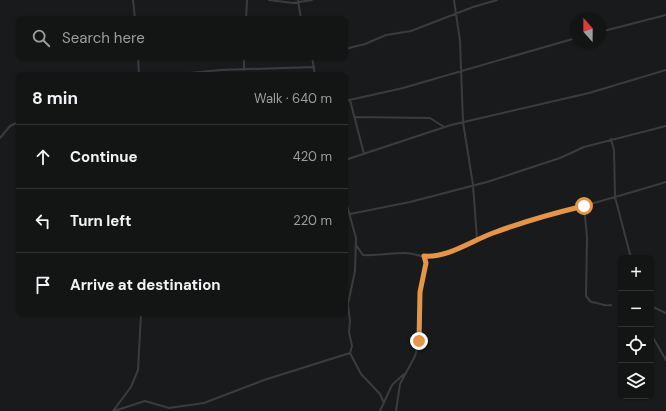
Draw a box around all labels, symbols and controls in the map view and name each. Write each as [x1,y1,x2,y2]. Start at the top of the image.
north arrow [570,12,606,48]
search box [16,16,348,60]
icon: search [30,27,52,49]
text: Search here [62,28,145,48]
text: 8 min [32,87,78,109]
text: Walk · 640 m [254,90,332,107]
icon: ahead [32,146,54,168]
text: Continue [70,147,138,167]
text: 420 m [293,148,332,165]
route start [575,197,593,215]
icon: left [32,210,54,232]
text: Turn left [70,211,131,231]
text: 220 m [293,212,332,229]
map controls [618,255,654,399]
button: + [618,255,654,291]
icon: arrive [32,274,54,296]
text: Arrive at destination [70,275,221,295]
button: − [618,291,654,327]
button: locate [618,327,654,363]
route end [410,332,428,350]
button: layers [618,363,654,399]

